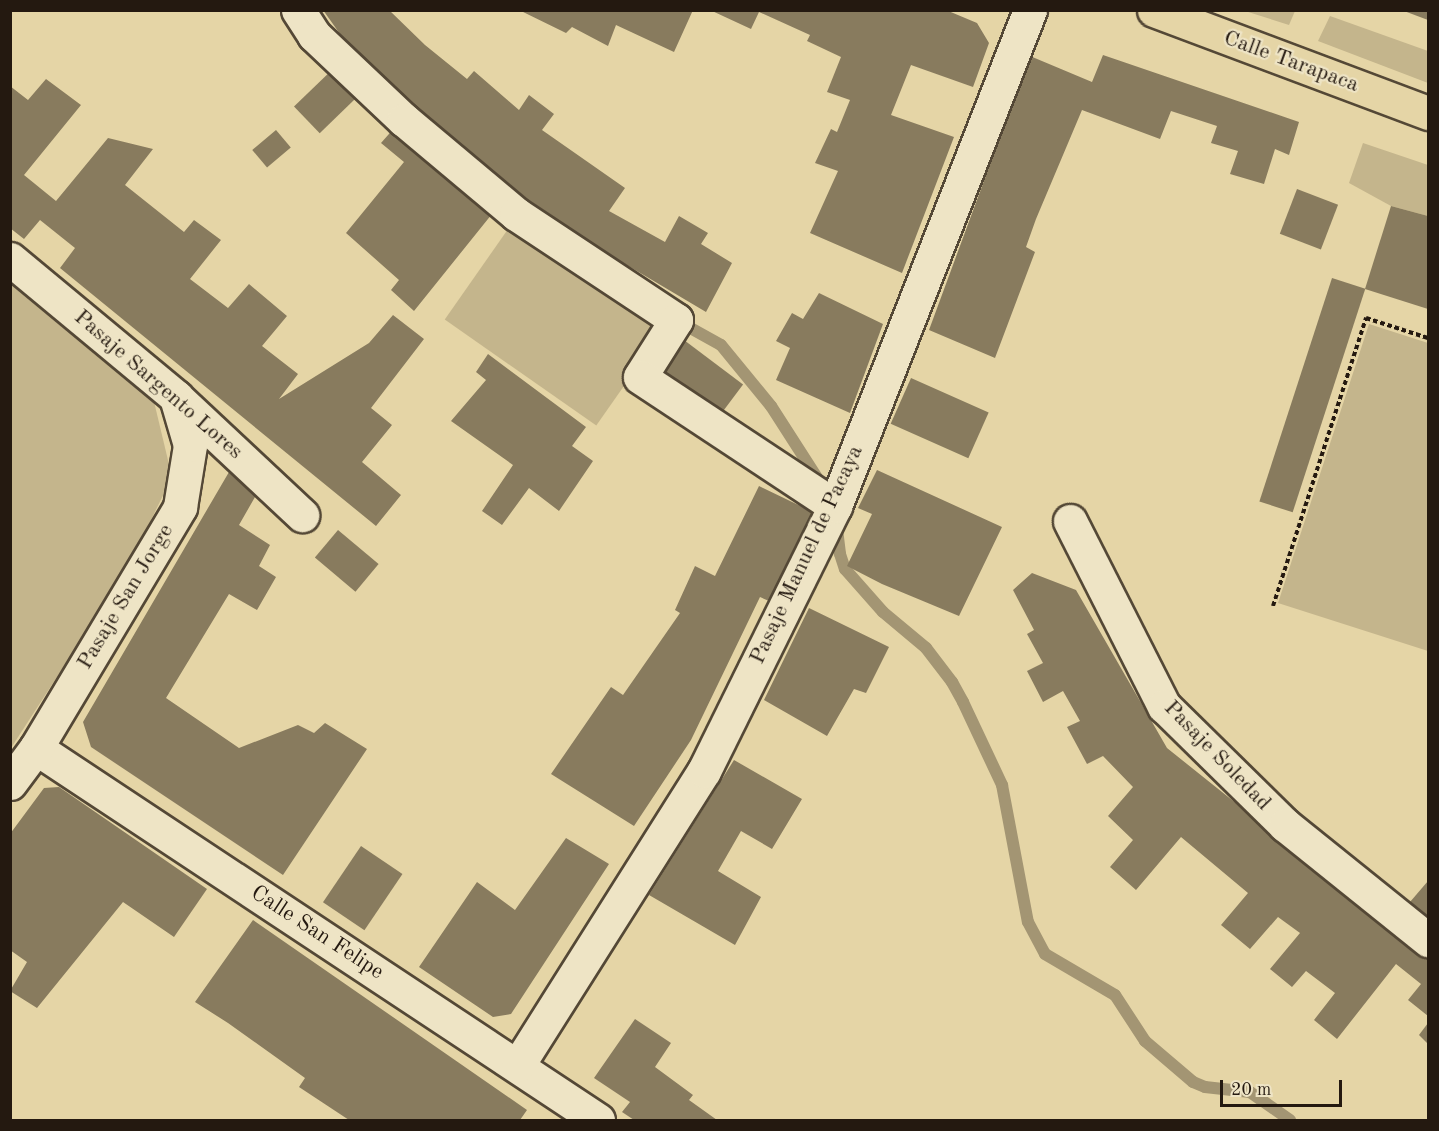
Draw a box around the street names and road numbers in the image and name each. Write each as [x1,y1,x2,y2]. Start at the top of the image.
street label: Calle Tarapaca [1220,25,1362,99]
street label: Pasaje Sargento Lores [68,304,248,466]
street label: Pasaje Manuel de Pacaya [745,441,869,669]
street label: Pasaje San Jorge [72,520,180,674]
street label: Pasaje Soledad [1158,695,1276,817]
street label: Calle San Felipe [246,880,388,986]

